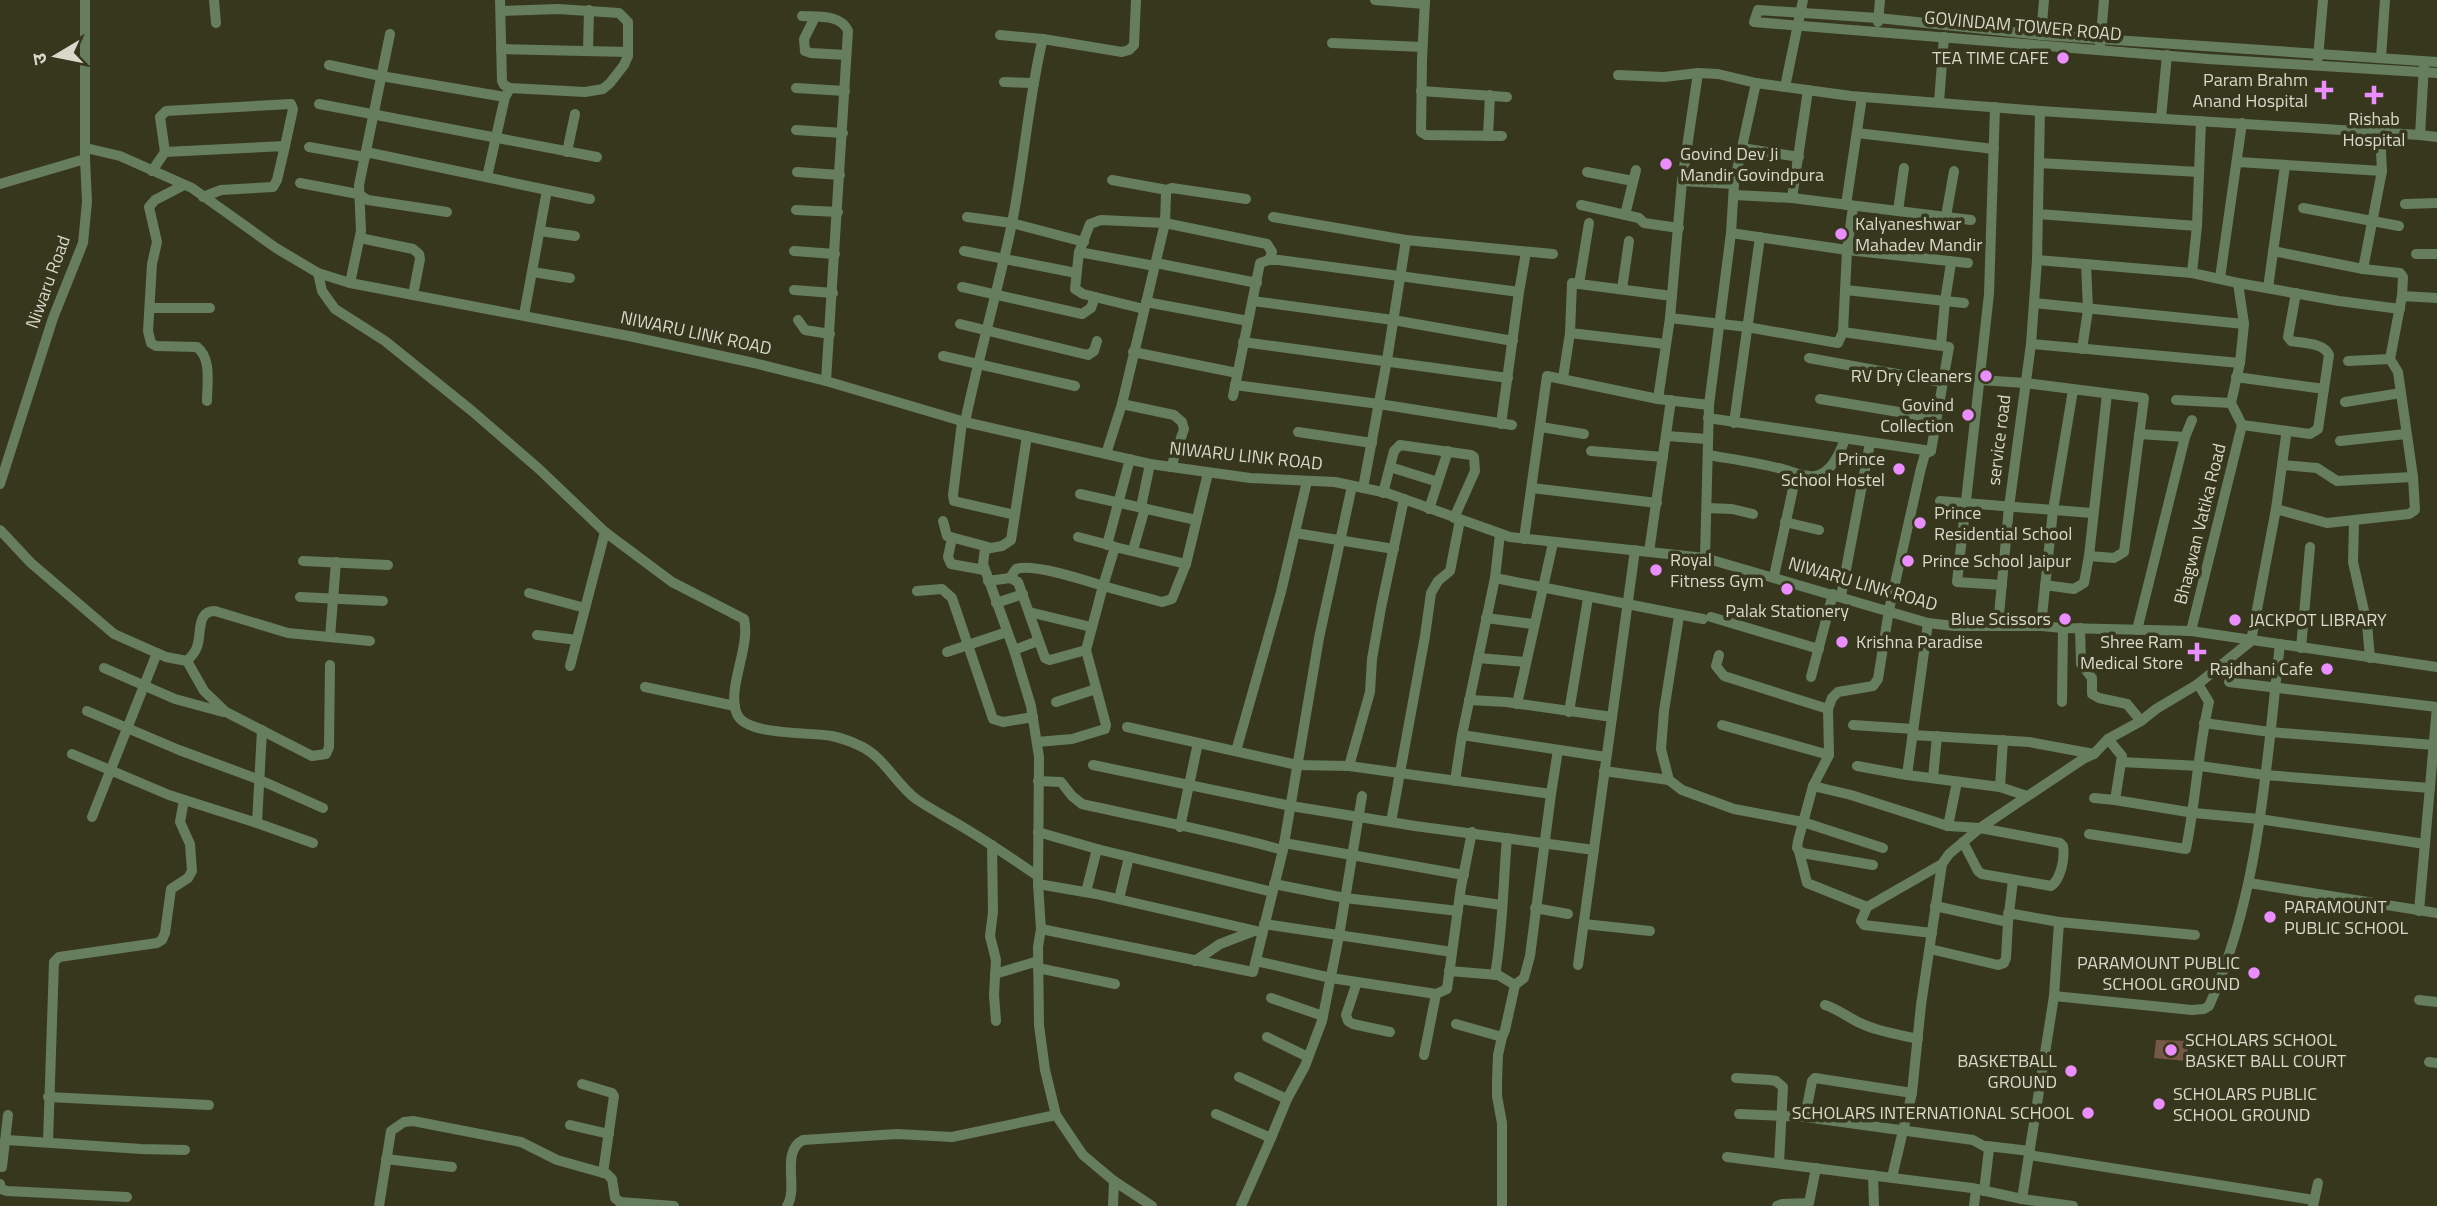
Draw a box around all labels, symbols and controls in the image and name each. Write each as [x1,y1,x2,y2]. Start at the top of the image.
street label: GOVINDAM TOWER ROAD [1923,3,2123,48]
north arrow [21,21,91,91]
place label: TEA TIME CAFE [1932,44,2049,71]
text: उ [23,50,54,67]
marker: TEA TIME CAFE [2055,50,2071,66]
place label: Param Brahm Anand Hospital [2193,66,2308,114]
marker: Param Brahm Anand Hospital [2314,80,2334,100]
marker: Rishab Hospital [2364,85,2384,105]
place label: Rishab Hospital [2343,105,2405,153]
place label: Govind Dev Ji Mandir Govindpura [1680,140,1824,188]
marker: Govind Dev Ji Mandir Govindpura [1658,156,1674,172]
place label: Kalyaneshwar Mahadev Mandir [1855,210,1982,258]
marker: Kalyaneshwar Mahadev Mandir [1833,226,1849,242]
street label: Niwaru Road [18,231,77,332]
street label: NIWARU LINK ROAD [618,303,774,362]
place label: RV Dry Cleaners [1851,362,1972,389]
marker: RV Dry Cleaners [1978,368,1994,384]
place label: Govind Collection [1880,391,1954,439]
street label: service road [1980,393,2017,487]
marker: Govind Collection [1960,407,1976,423]
street label: NIWARU LINK ROAD [1168,434,1324,477]
street label: Bhagwan Vatika Road [2166,441,2233,607]
place label: Prince School Hostel [1781,445,1885,493]
marker: Prince School Hostel [1891,461,1907,477]
place label: Prince Residential School [1934,499,2072,547]
marker: Prince Residential School [1912,515,1928,531]
place label: Royal Fitness Gym [1670,546,1764,594]
place label: Prince School Jaipur [1922,547,2071,574]
street label: NIWARU LINK ROAD [1785,549,1941,618]
marker: Prince School Jaipur [1900,553,1916,569]
marker: Royal Fitness Gym [1648,562,1664,578]
marker: Palak Stationery [1779,581,1795,597]
place label: Palak Stationery [1725,597,1849,624]
place label: Blue Scissors [1951,605,2051,632]
place label: JACKPOT LIBRARY [2249,606,2387,633]
marker: Blue Scissors [2057,611,2073,627]
marker: JACKPOT LIBRARY [2227,612,2243,628]
place label: Krishna Paradise [1856,628,1983,655]
place label: Shree Ram Medical Store [2080,628,2183,676]
marker: Krishna Paradise [1834,634,1850,650]
marker: Shree Ram Medical Store [2189,644,2205,660]
place label: Rajdhani Cafe [2209,655,2313,682]
marker: Rajdhani Cafe [2319,661,2335,677]
place label: PARAMOUNT PUBLIC SCHOOL [2284,893,2409,941]
marker: PARAMOUNT PUBLIC SCHOOL [2262,909,2278,925]
place label: PARAMOUNT PUBLIC SCHOOL GROUND [2077,949,2240,997]
marker: PARAMOUNT PUBLIC SCHOOL GROUND [2246,965,2262,981]
place label: SCHOLARS SCHOOL BASKET BALL COURT [2185,1026,2347,1074]
marker: SCHOLARS SCHOOL BASKET BALL COURT [2163,1042,2179,1058]
place label: BASKETBALL GROUND [1957,1047,2057,1095]
marker: BASKETBALL GROUND [2063,1063,2079,1079]
place label: SCHOLARS PUBLIC SCHOOL GROUND [2173,1080,2317,1128]
marker: SCHOLARS PUBLIC SCHOOL GROUND [2151,1096,2167,1112]
place label: SCHOLARS INTERNATIONAL SCHOOL [1792,1099,2074,1126]
marker: SCHOLARS INTERNATIONAL SCHOOL [2080,1105,2096,1121]

